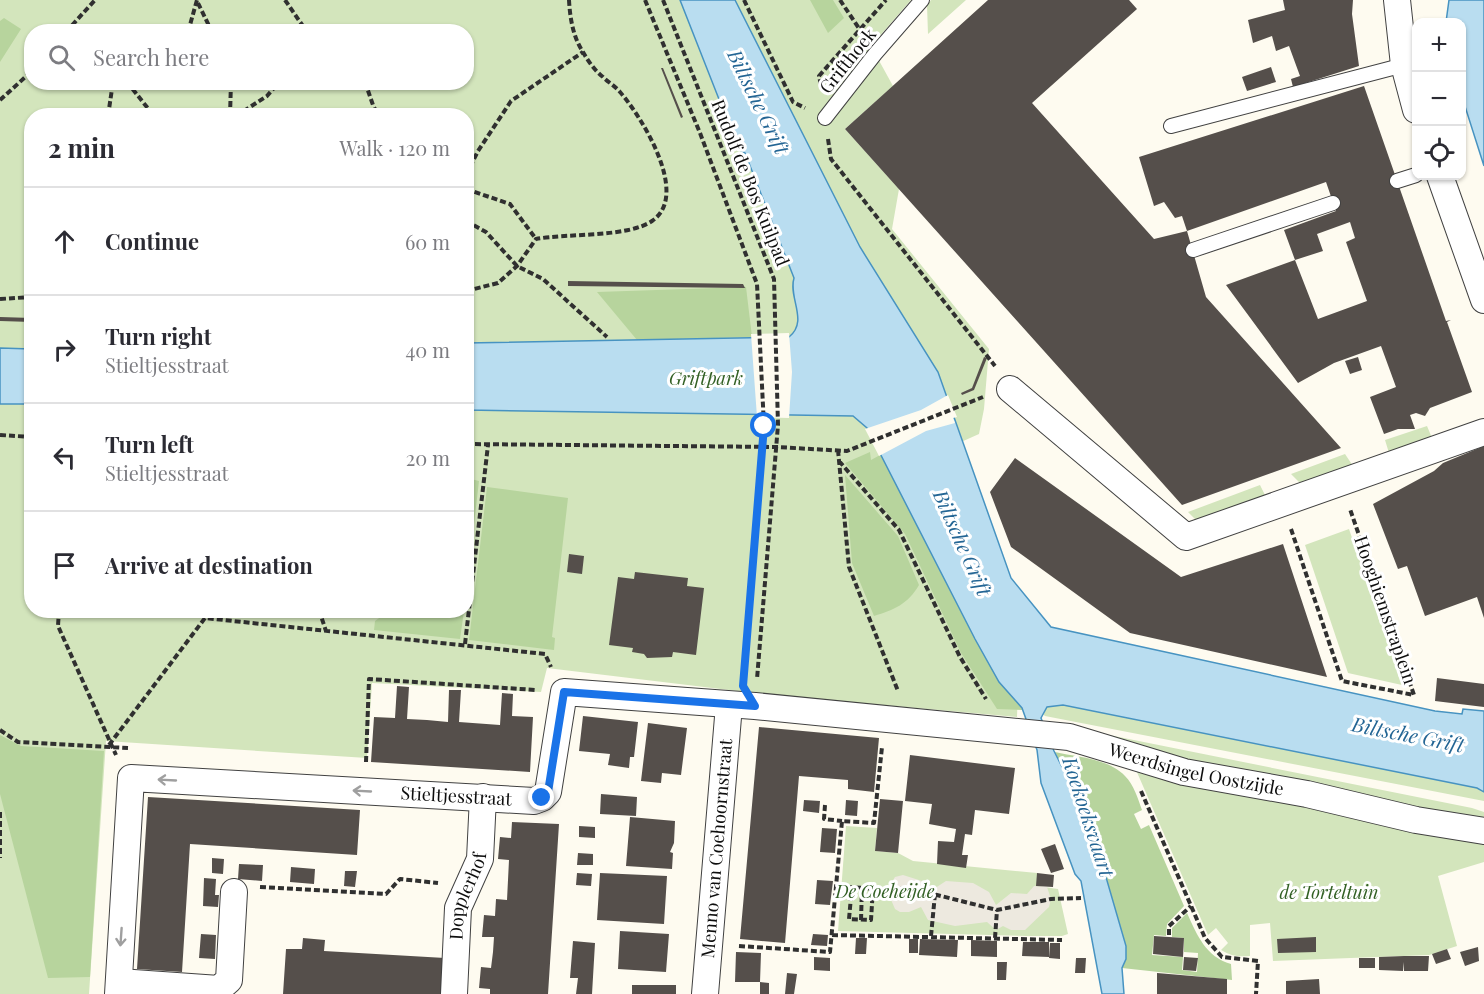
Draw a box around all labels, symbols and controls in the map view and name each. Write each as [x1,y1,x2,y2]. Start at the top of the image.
map controls [1412,18,1466,180]
button: + [1412,18,1466,72]
street label: Grifthoek [813,23,881,98]
search box [24,24,474,90]
icon: search [45,41,78,74]
text: Search here [93,42,209,72]
water label: Biltsche Grift [722,43,797,160]
button: − [1412,72,1466,126]
street label: Rudolf de Bos Kuilpad [706,96,796,270]
button: locate [1412,126,1466,180]
text: 2 min [48,130,115,165]
text: Walk · 120 m [340,134,450,161]
icon: ahead [48,225,81,258]
text: Continue [105,226,199,256]
text: 60 m [405,228,450,255]
text: Turn right [105,321,211,351]
icon: right [48,333,81,366]
text: 40 m [405,336,450,363]
text: Stieltjesstraat [105,351,229,378]
park label: Griftpark [669,366,743,390]
route start [750,412,776,438]
text: Turn left [105,429,194,459]
icon: left [48,441,81,474]
text: 20 m [406,444,450,471]
text: Stieltjesstraat [105,459,229,486]
water label: Biltsche Grift [928,484,999,601]
street label: Hooghiemstraplein [1349,532,1423,687]
icon: arrive [48,549,81,582]
text: Arrive at destination [105,550,313,580]
water label: Biltsche Grift [1349,709,1468,758]
street label: Weerdsingel Oostzijde [1105,736,1286,801]
street label: Menno van Coehoornstraat [695,737,737,959]
water label: Koekoeksvaart [1057,752,1122,881]
one-way arrow [158,774,178,785]
street label: Stieltjesstraat [400,780,513,811]
route end [528,784,554,810]
one-way arrow [352,785,372,796]
street label: Dopplerhof [444,850,491,941]
park label: De Coeheijde [834,879,935,903]
park label: de Torteltuin [1279,880,1379,904]
one-way arrow [116,926,127,946]

